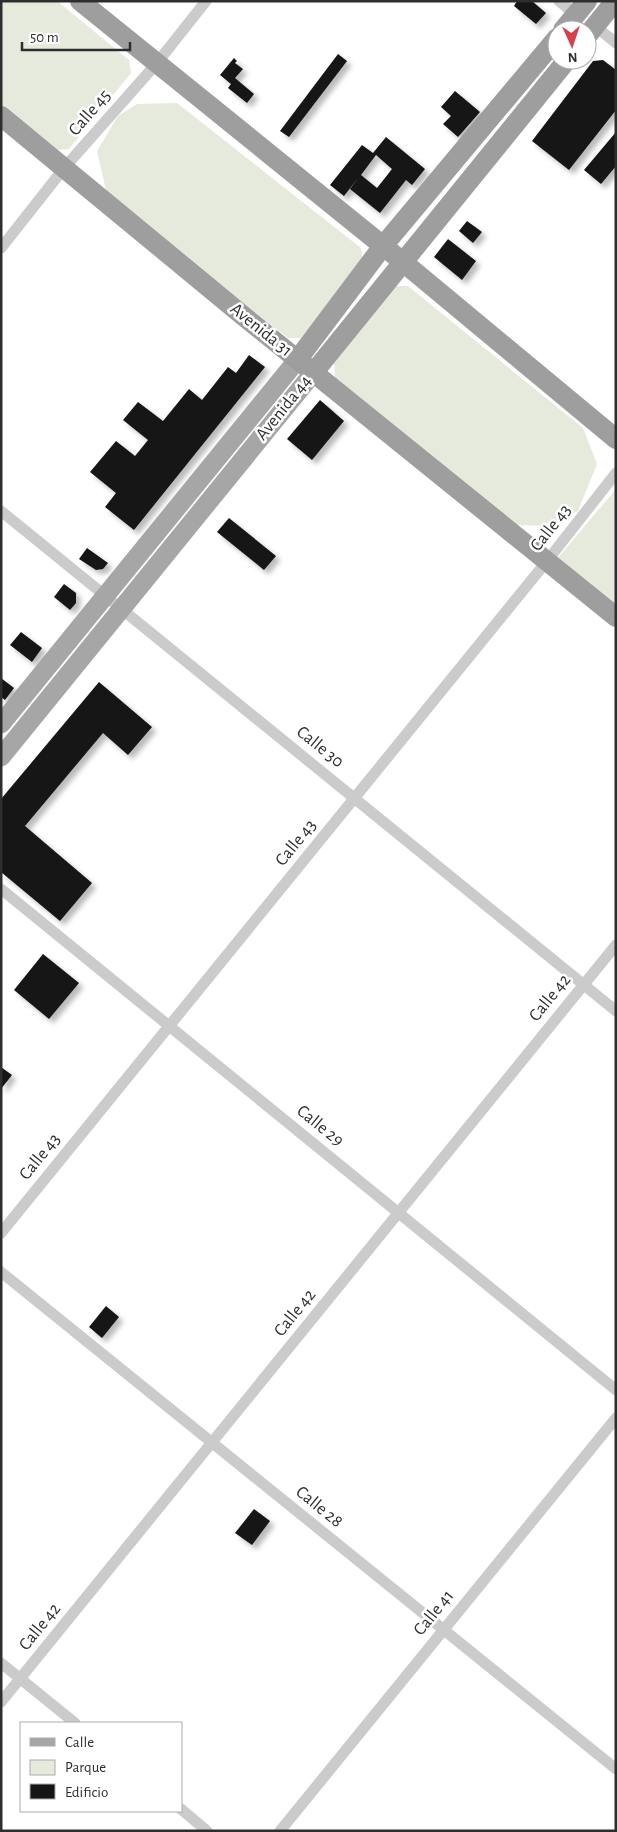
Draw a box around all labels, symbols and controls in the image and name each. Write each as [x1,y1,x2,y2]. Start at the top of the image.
scale bar [22,20,130,52]
north arrow [547,20,597,70]
text: 50 m [30,30,59,45]
text: N [567,50,578,64]
street label: Calle 45 [65,87,115,139]
street label: Avenida 31 [227,300,295,360]
street label: Avenida 44 [253,372,316,444]
street label: Calle 43 [527,501,575,555]
street label: Calle 30 [293,723,347,771]
street label: Calle 43 [272,816,320,870]
street label: Calle 42 [526,971,574,1025]
street label: Calle 29 [293,1102,347,1150]
street label: Calle 43 [16,1130,64,1184]
street label: Calle 42 [271,1286,319,1340]
street label: Calle 28 [292,1483,346,1531]
street label: Calle 41 [410,1587,458,1639]
street label: Calle 42 [16,1600,64,1654]
legend [20,1722,182,1812]
text: Calle [65,1735,94,1750]
text: Parque [65,1760,106,1775]
text: Edificio [65,1785,108,1800]

